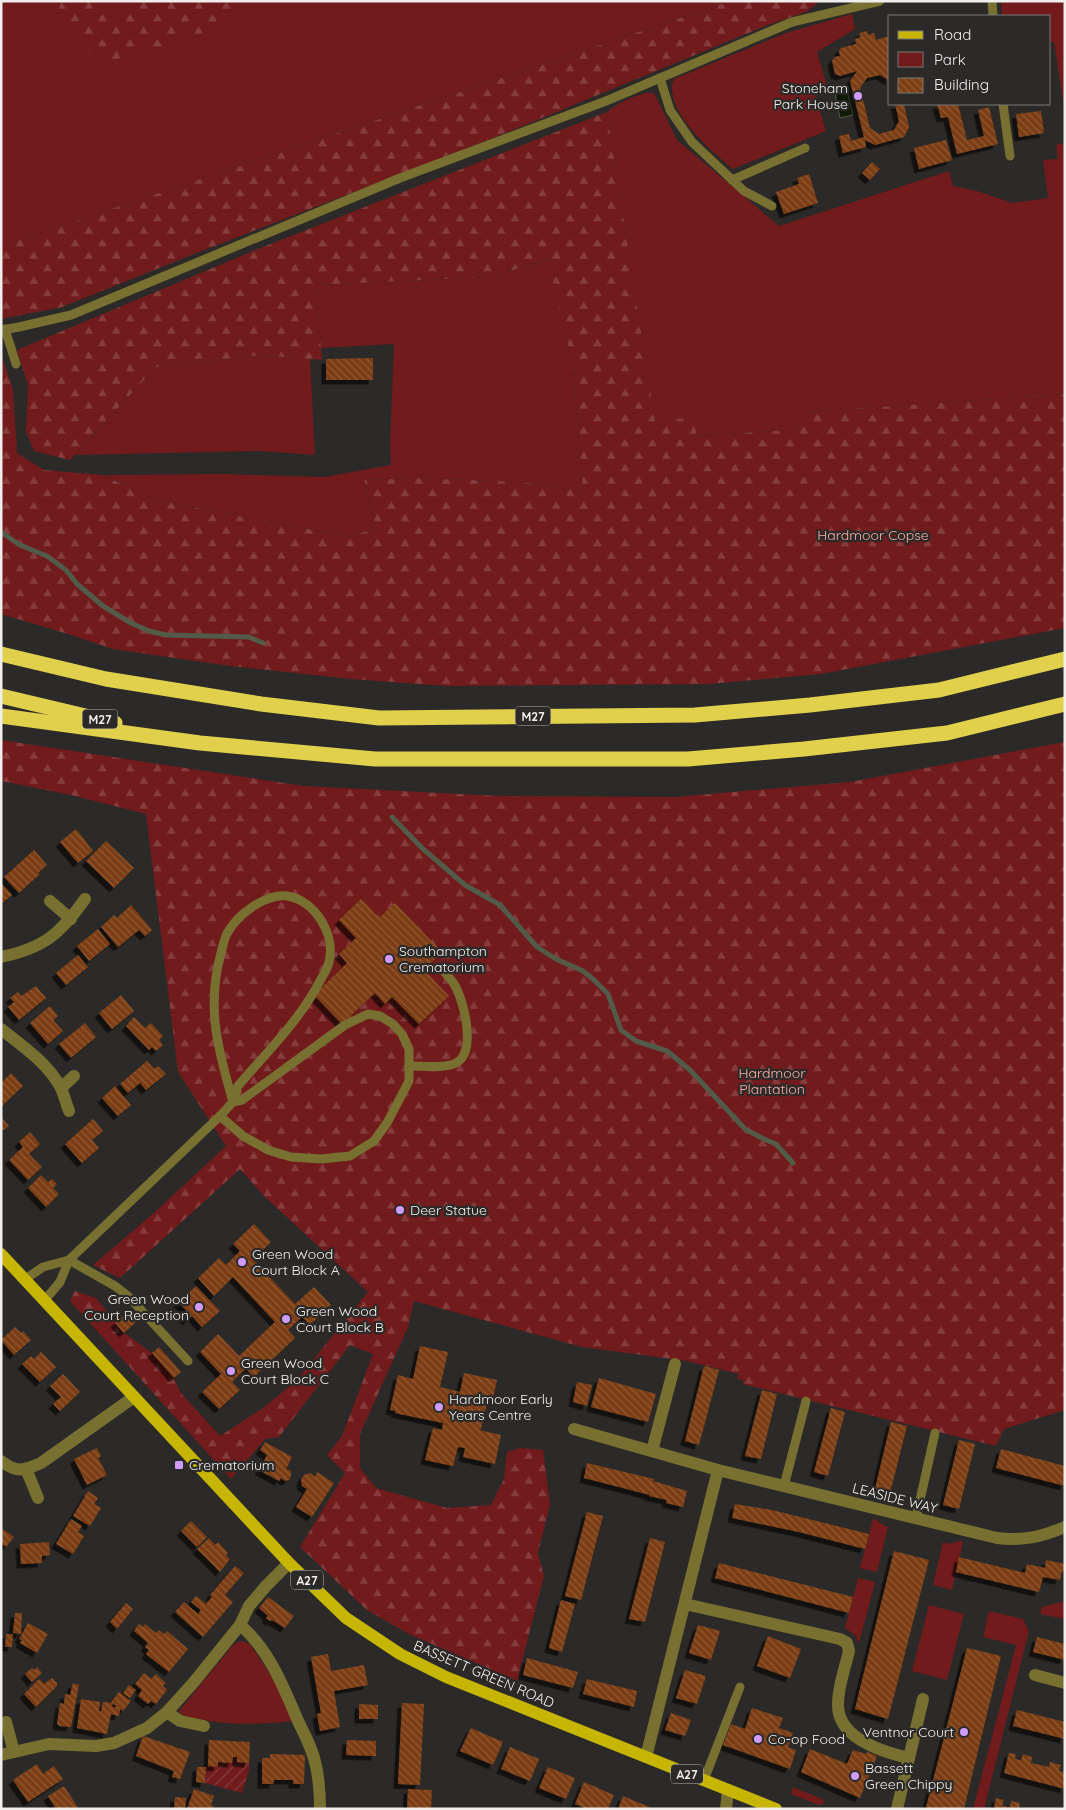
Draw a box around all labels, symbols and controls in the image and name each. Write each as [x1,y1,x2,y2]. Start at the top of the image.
legend [888,15,1051,105]
text: Road [934,25,971,44]
text: Park [934,50,966,69]
text: Building [934,75,989,94]
place label: Stoneham Park House [774,79,848,113]
marker: Stoneham Park House [852,90,864,102]
park label: Hardmoor Copse [817,526,929,544]
road number: M27 [516,706,550,726]
road number: M27 [82,710,118,729]
place label: Southampton Crematorium [399,942,487,976]
marker: Southampton Crematorium [383,953,395,965]
park label: Hardmoor Plantation [738,1064,806,1098]
place label: Deer Statue [410,1201,487,1219]
marker: Deer Statue [394,1204,406,1216]
place label: Green Wood Court Block A [252,1245,340,1279]
marker: Green Wood Court Block A [236,1256,248,1268]
place label: Green Wood Court Reception [84,1290,189,1324]
marker: Green Wood Court Reception [193,1301,205,1313]
place label: Green Wood Court Block B [296,1302,384,1336]
marker: Green Wood Court Block B [280,1313,292,1325]
place label: Green Wood Court Block C [241,1354,329,1388]
marker: Green Wood Court Block C [225,1365,237,1377]
place label: Hardmoor Early Years Centre [449,1390,553,1424]
marker: Hardmoor Early Years Centre [433,1401,445,1413]
place label: Crematorium [189,1456,275,1474]
marker: Crematorium [173,1459,185,1471]
street label: LEASIDE WAY [851,1479,940,1517]
road number: A27 [291,1570,323,1590]
street label: BASSETT GREEN ROAD [411,1636,557,1712]
place label: Ventnor Court [863,1723,954,1741]
marker: Ventnor Court [958,1726,970,1738]
place label: Co-op Food [768,1730,845,1748]
marker: Co-op Food [752,1733,764,1745]
place label: Bassett Green Chippy [865,1759,953,1793]
road number: A27 [671,1765,703,1784]
marker: Bassett Green Chippy [849,1770,861,1782]

